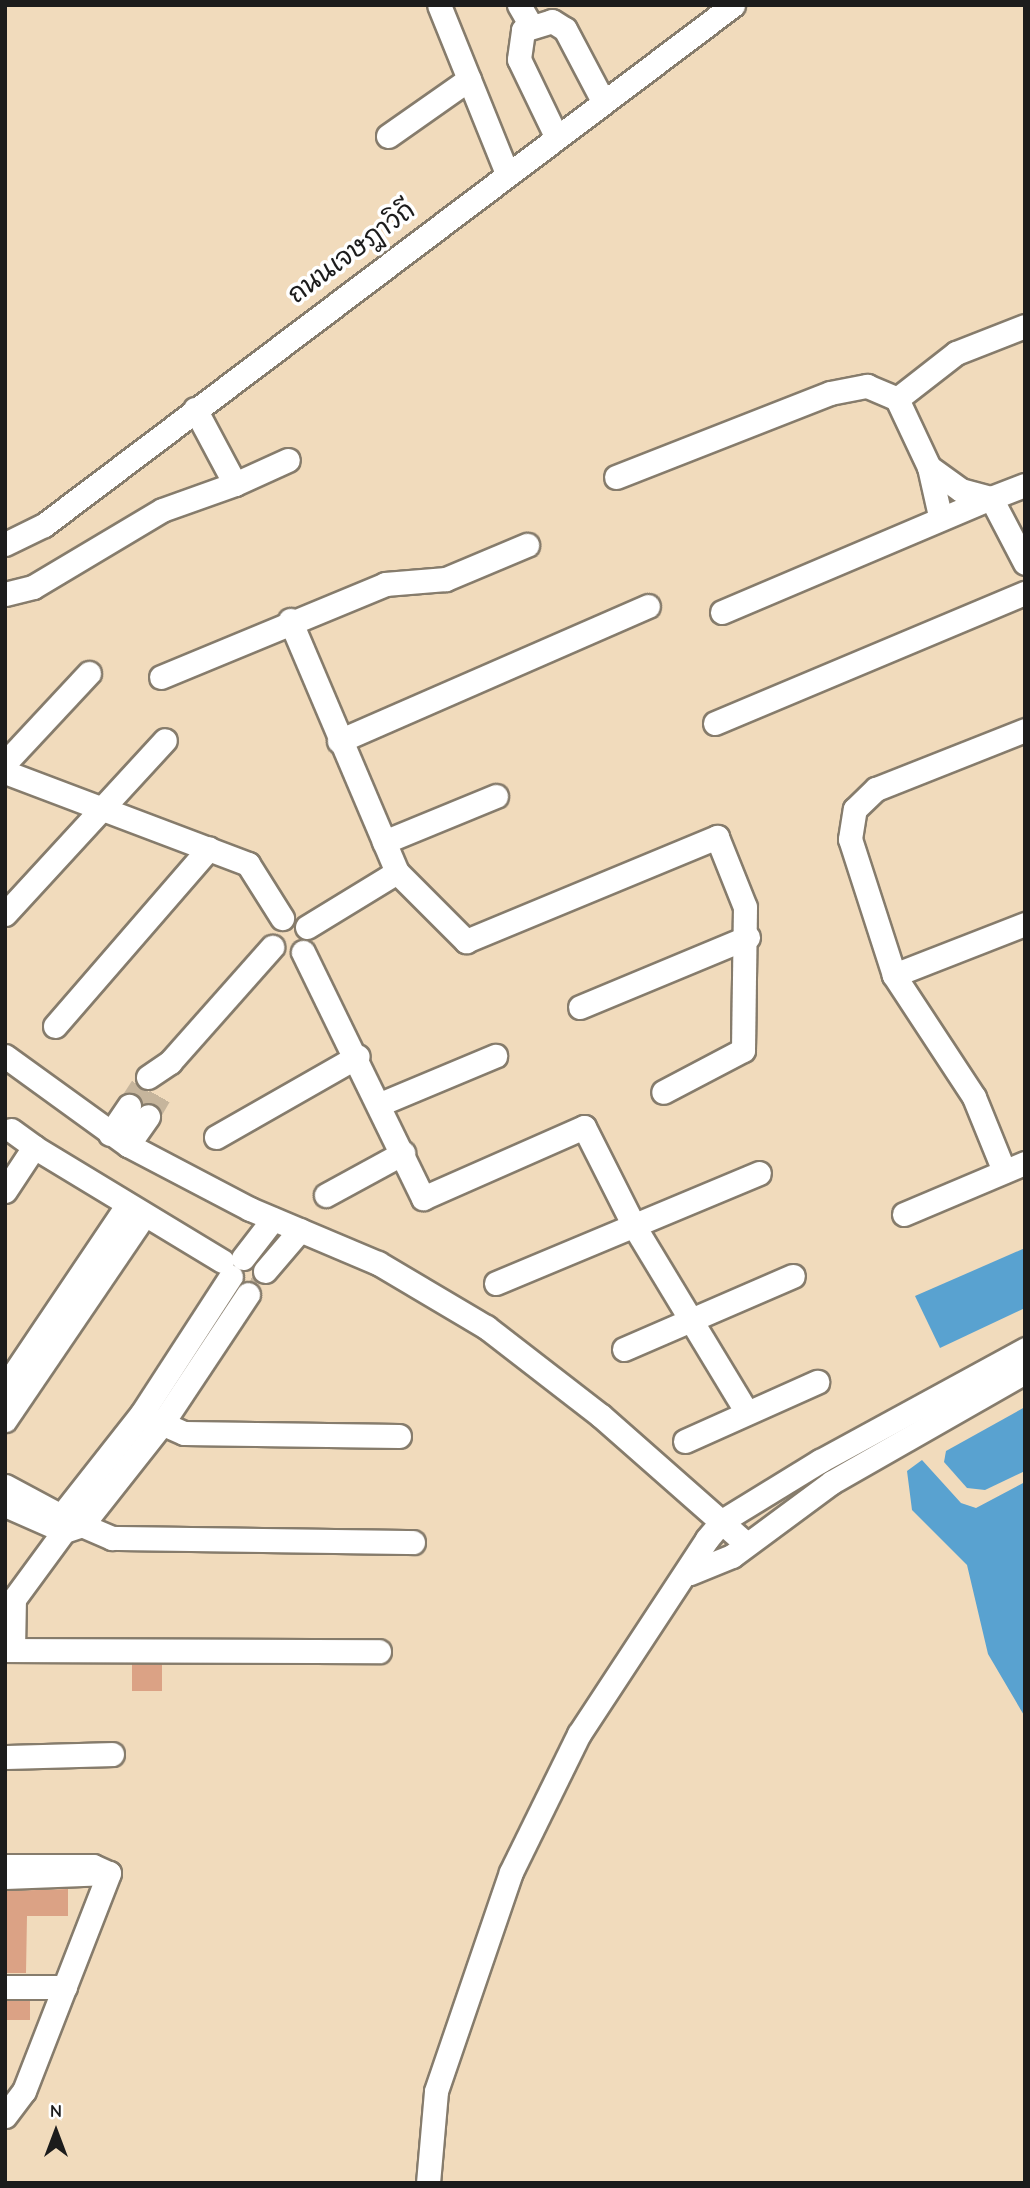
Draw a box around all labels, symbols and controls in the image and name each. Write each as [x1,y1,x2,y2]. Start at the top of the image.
street label: ถนนเจษฎาวิถี [282,195,422,311]
north arrow [21,2097,91,2167]
text: N [50,2100,62,2122]

